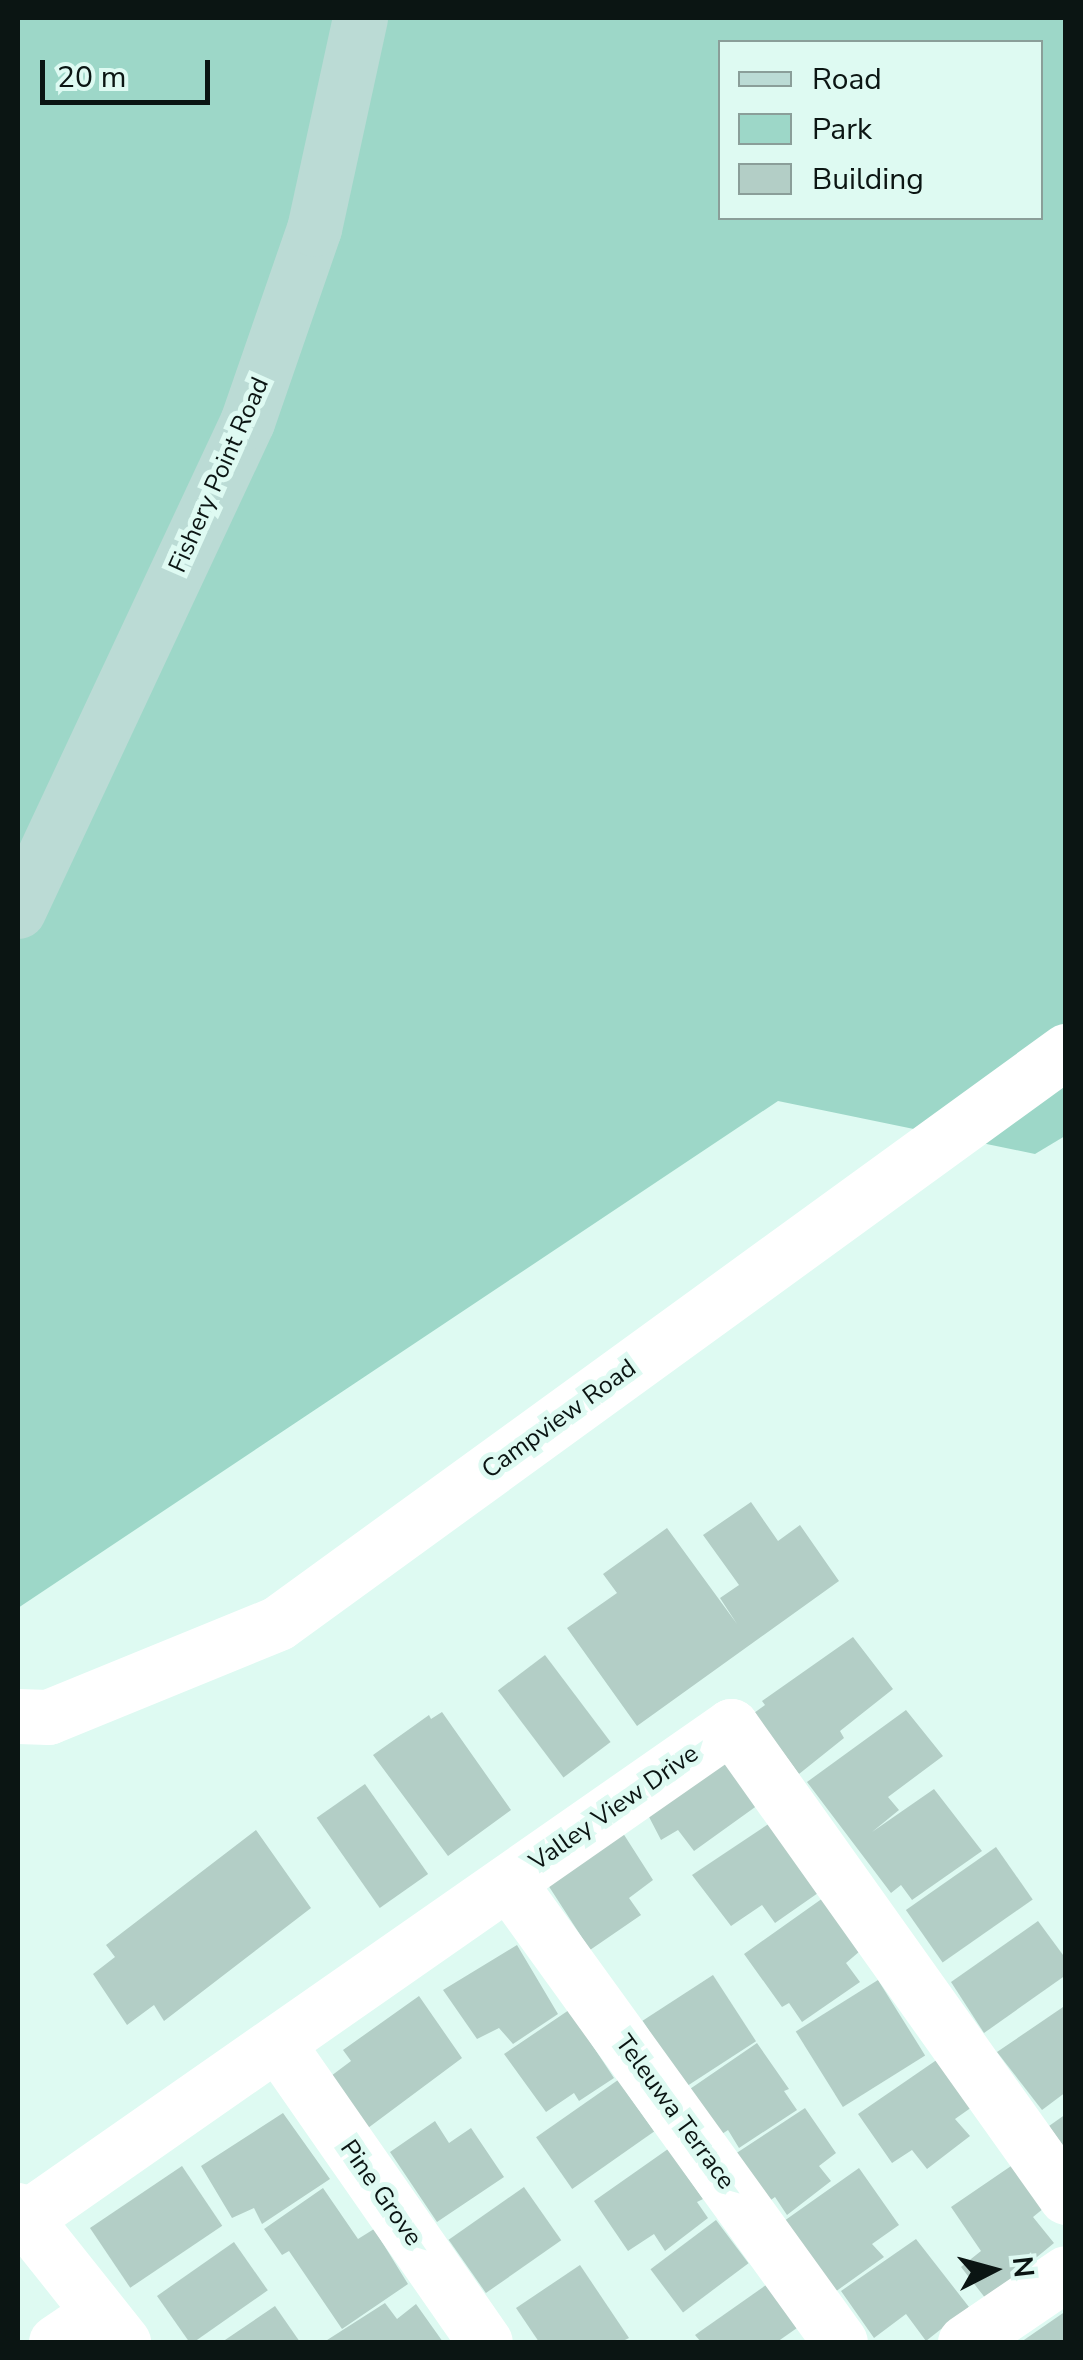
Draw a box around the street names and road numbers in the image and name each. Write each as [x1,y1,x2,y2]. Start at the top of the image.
street label: Fishery Point Road [162,373,276,577]
street label: Campview Road [476,1353,642,1485]
street label: Valley View Drive [524,1739,704,1877]
street label: Teleuwa Terrace [609,2029,741,2195]
street label: Pine Grove [334,2134,428,2252]

